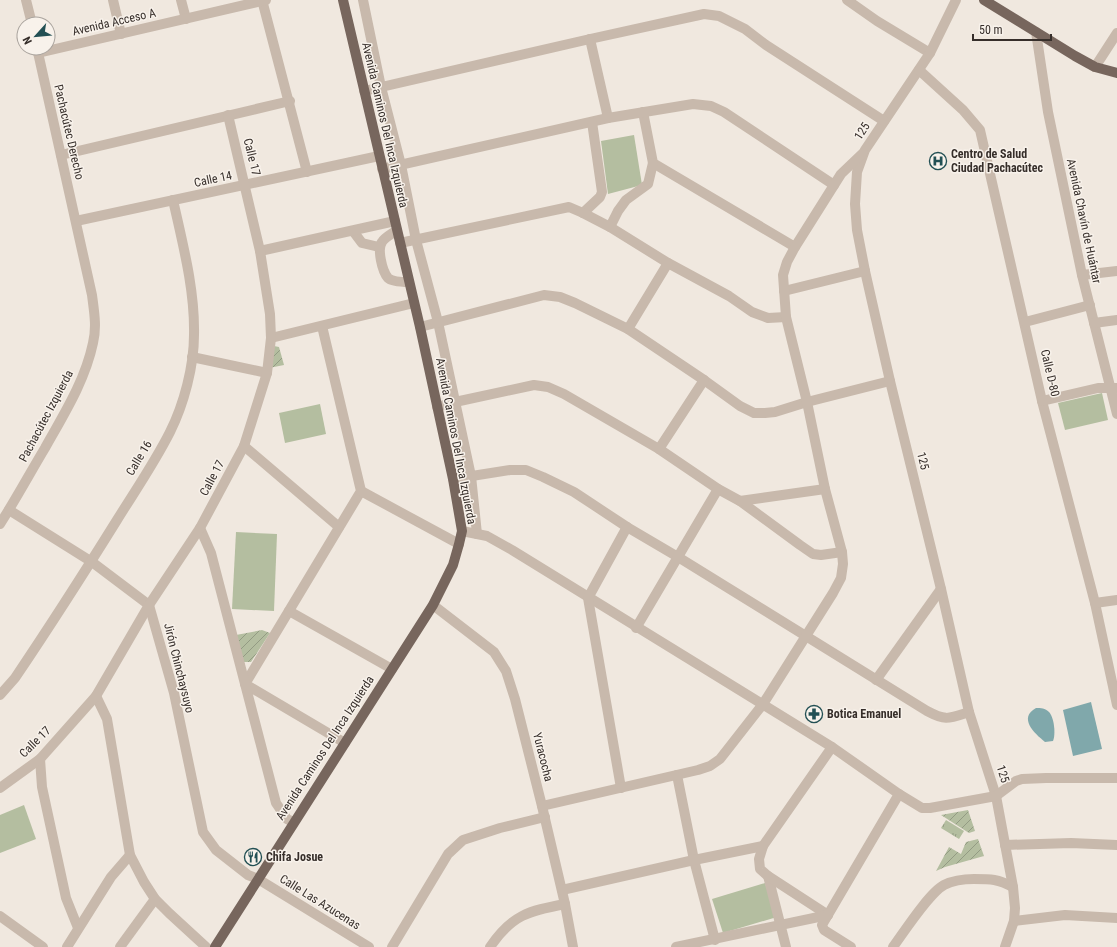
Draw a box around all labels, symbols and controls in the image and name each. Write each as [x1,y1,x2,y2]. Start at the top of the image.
street label: Avenida Acceso A [71,6,157,38]
north arrow [16,16,56,56]
scale bar [973,16,1051,42]
text: 50 m [979,23,1003,37]
text: N [20,34,35,46]
street label: Avenida Caminos Del Inca Izquierda [359,41,411,209]
street label: Pachacútec Derecho [51,83,87,181]
street label: 125 [851,120,873,142]
street label: Calle 17 [241,137,263,177]
place label: Centro de Salud Ciudad Pachacútec [951,147,1043,175]
hospital icon: Centro de Salud Ciudad Pachacútec [928,151,948,171]
street label: Avenida Chavín de Huántar [1064,157,1104,285]
street label: Calle 14 [193,168,233,190]
street label: Calle D-80 [1038,348,1062,398]
street label: Avenida Caminos Del Inca Izquierda [433,357,479,526]
street label: Pachacútec Izquierda [16,368,76,464]
street label: Calle 16 [123,438,155,478]
street label: 125 [914,451,932,471]
street label: Calle 17 [197,458,227,498]
street label: Jirón Chinchaysuyo [161,622,197,714]
street label: Avenida Caminos Del Inca Izquierda [273,673,377,823]
pharmacy icon: Botica Emanuel [804,704,824,724]
place label: Botica Emanuel [827,707,901,721]
street label: Calle 17 [17,723,54,760]
street label: Yuracocha [530,731,556,783]
street label: 125 [994,763,1012,785]
restaurant icon: Chifa Josue [243,847,263,867]
place label: Chifa Josue [266,850,323,864]
street label: Calle Las Azucenas [277,872,363,932]

